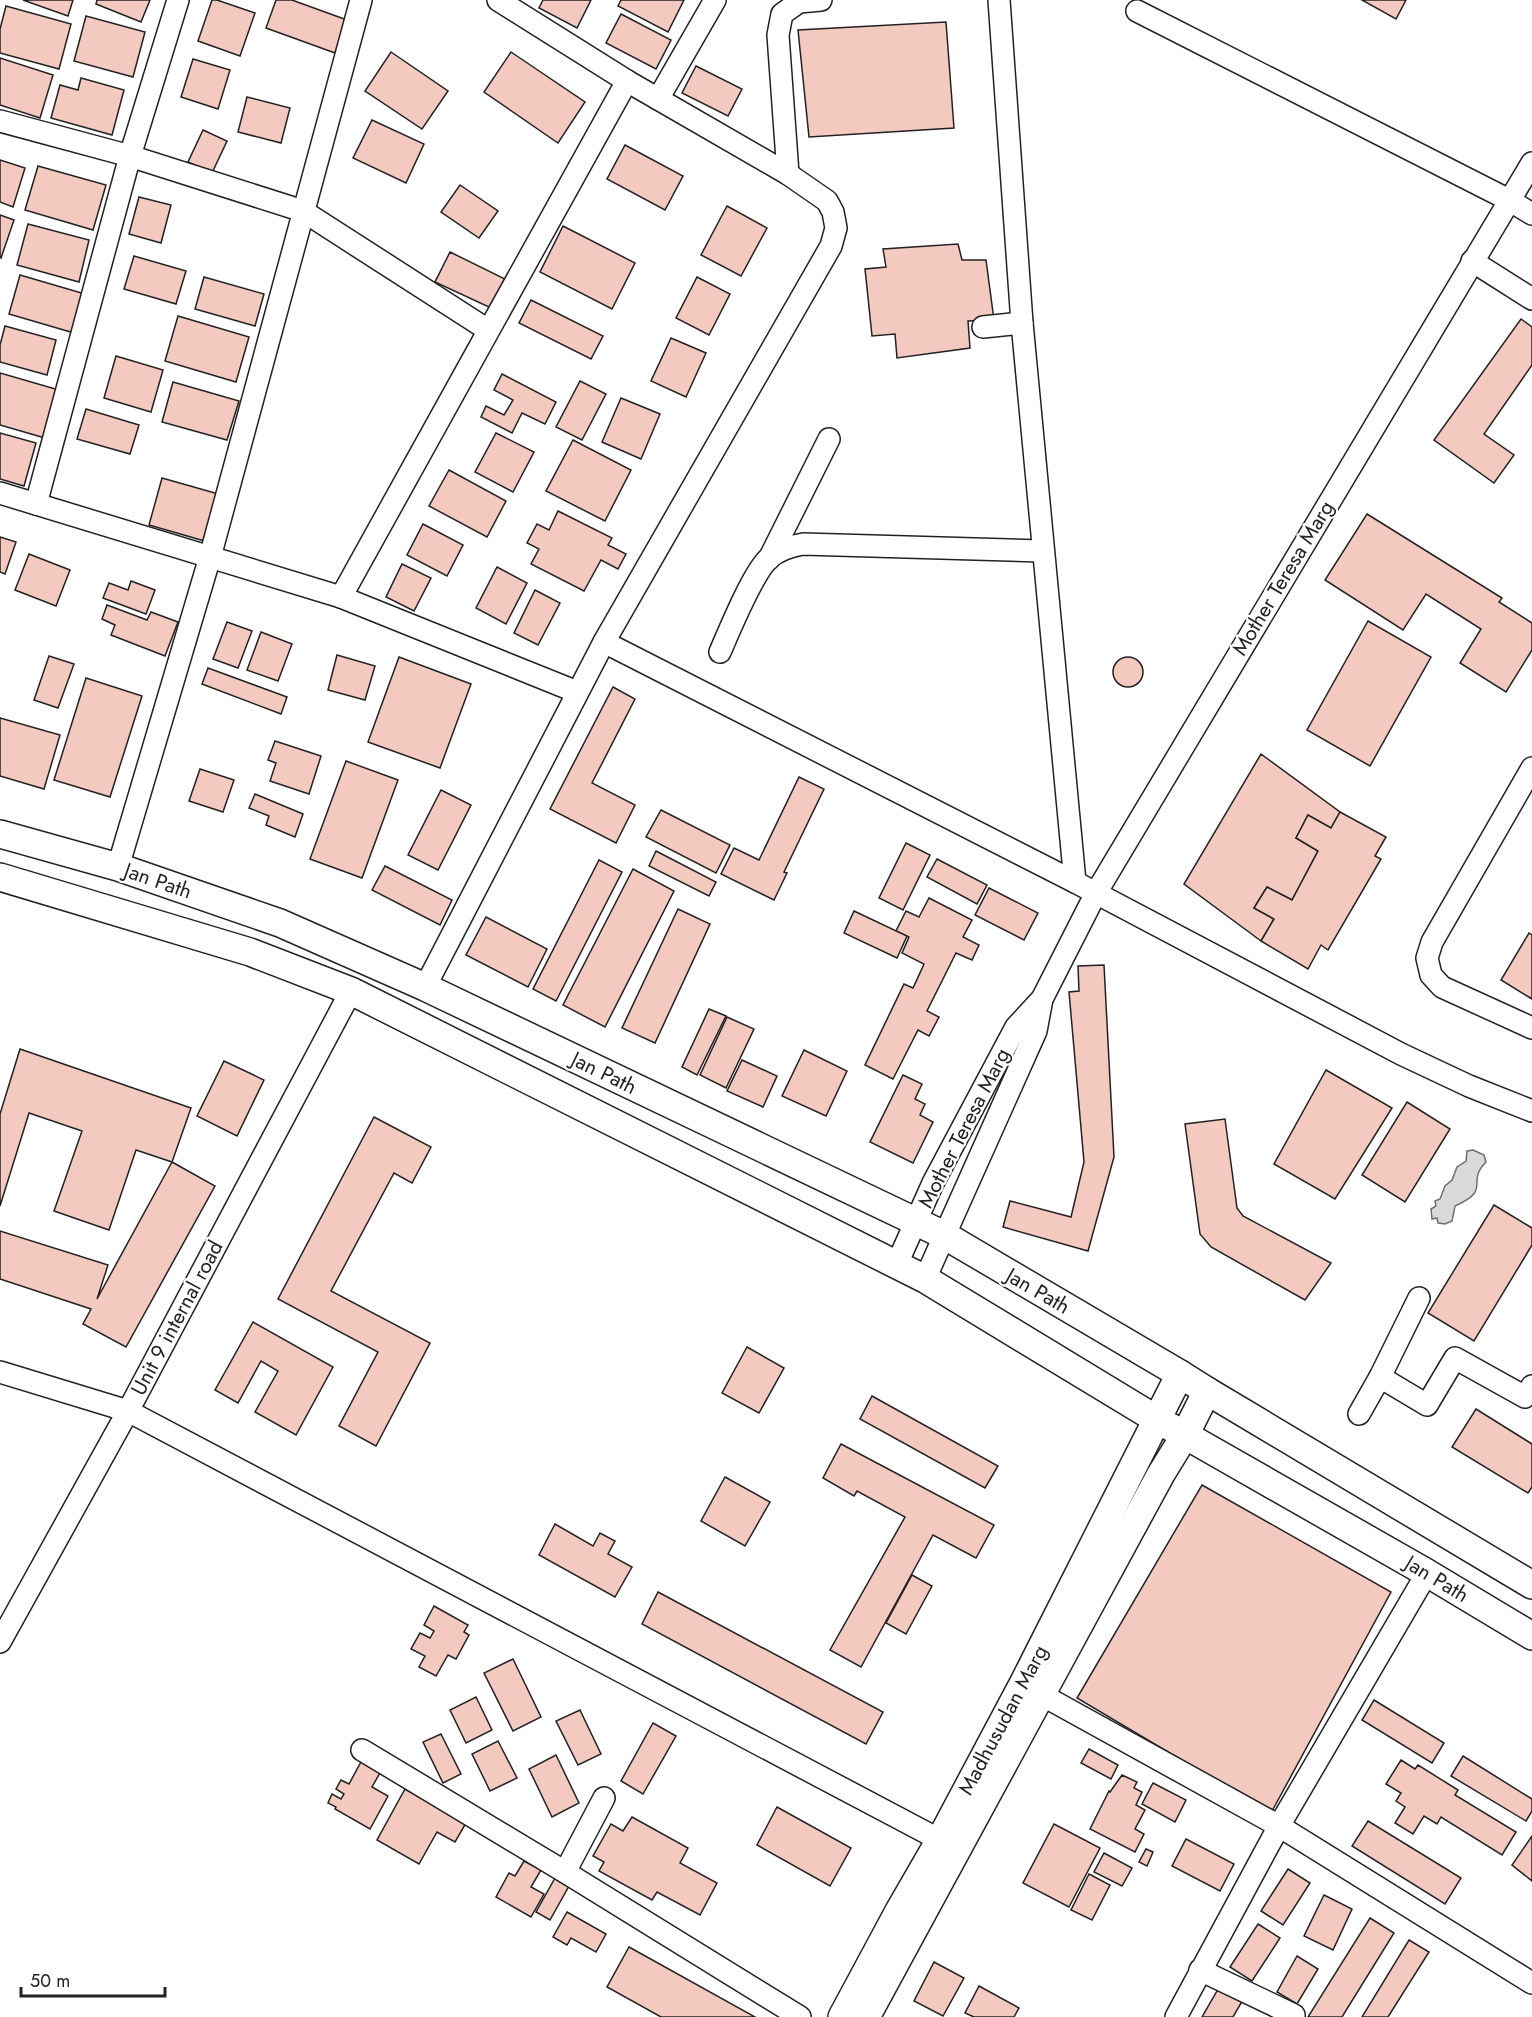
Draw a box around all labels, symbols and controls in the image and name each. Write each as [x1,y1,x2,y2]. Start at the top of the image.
street label: Mother Teresa Marg [1225,495,1341,661]
street label: Jan Path [117,855,196,906]
street label: Jan Path [563,1043,642,1102]
street label: Mother Teresa Marg [911,1043,1017,1213]
street label: Unit 9 internal road [123,1235,231,1401]
street label: Jan Path [998,1259,1076,1321]
street label: Jan Path [1397,1547,1475,1610]
street label: Madhusudan Marg [951,1640,1055,1800]
scale bar [21,1960,165,1998]
text: 50 m [30,1968,70,1994]

